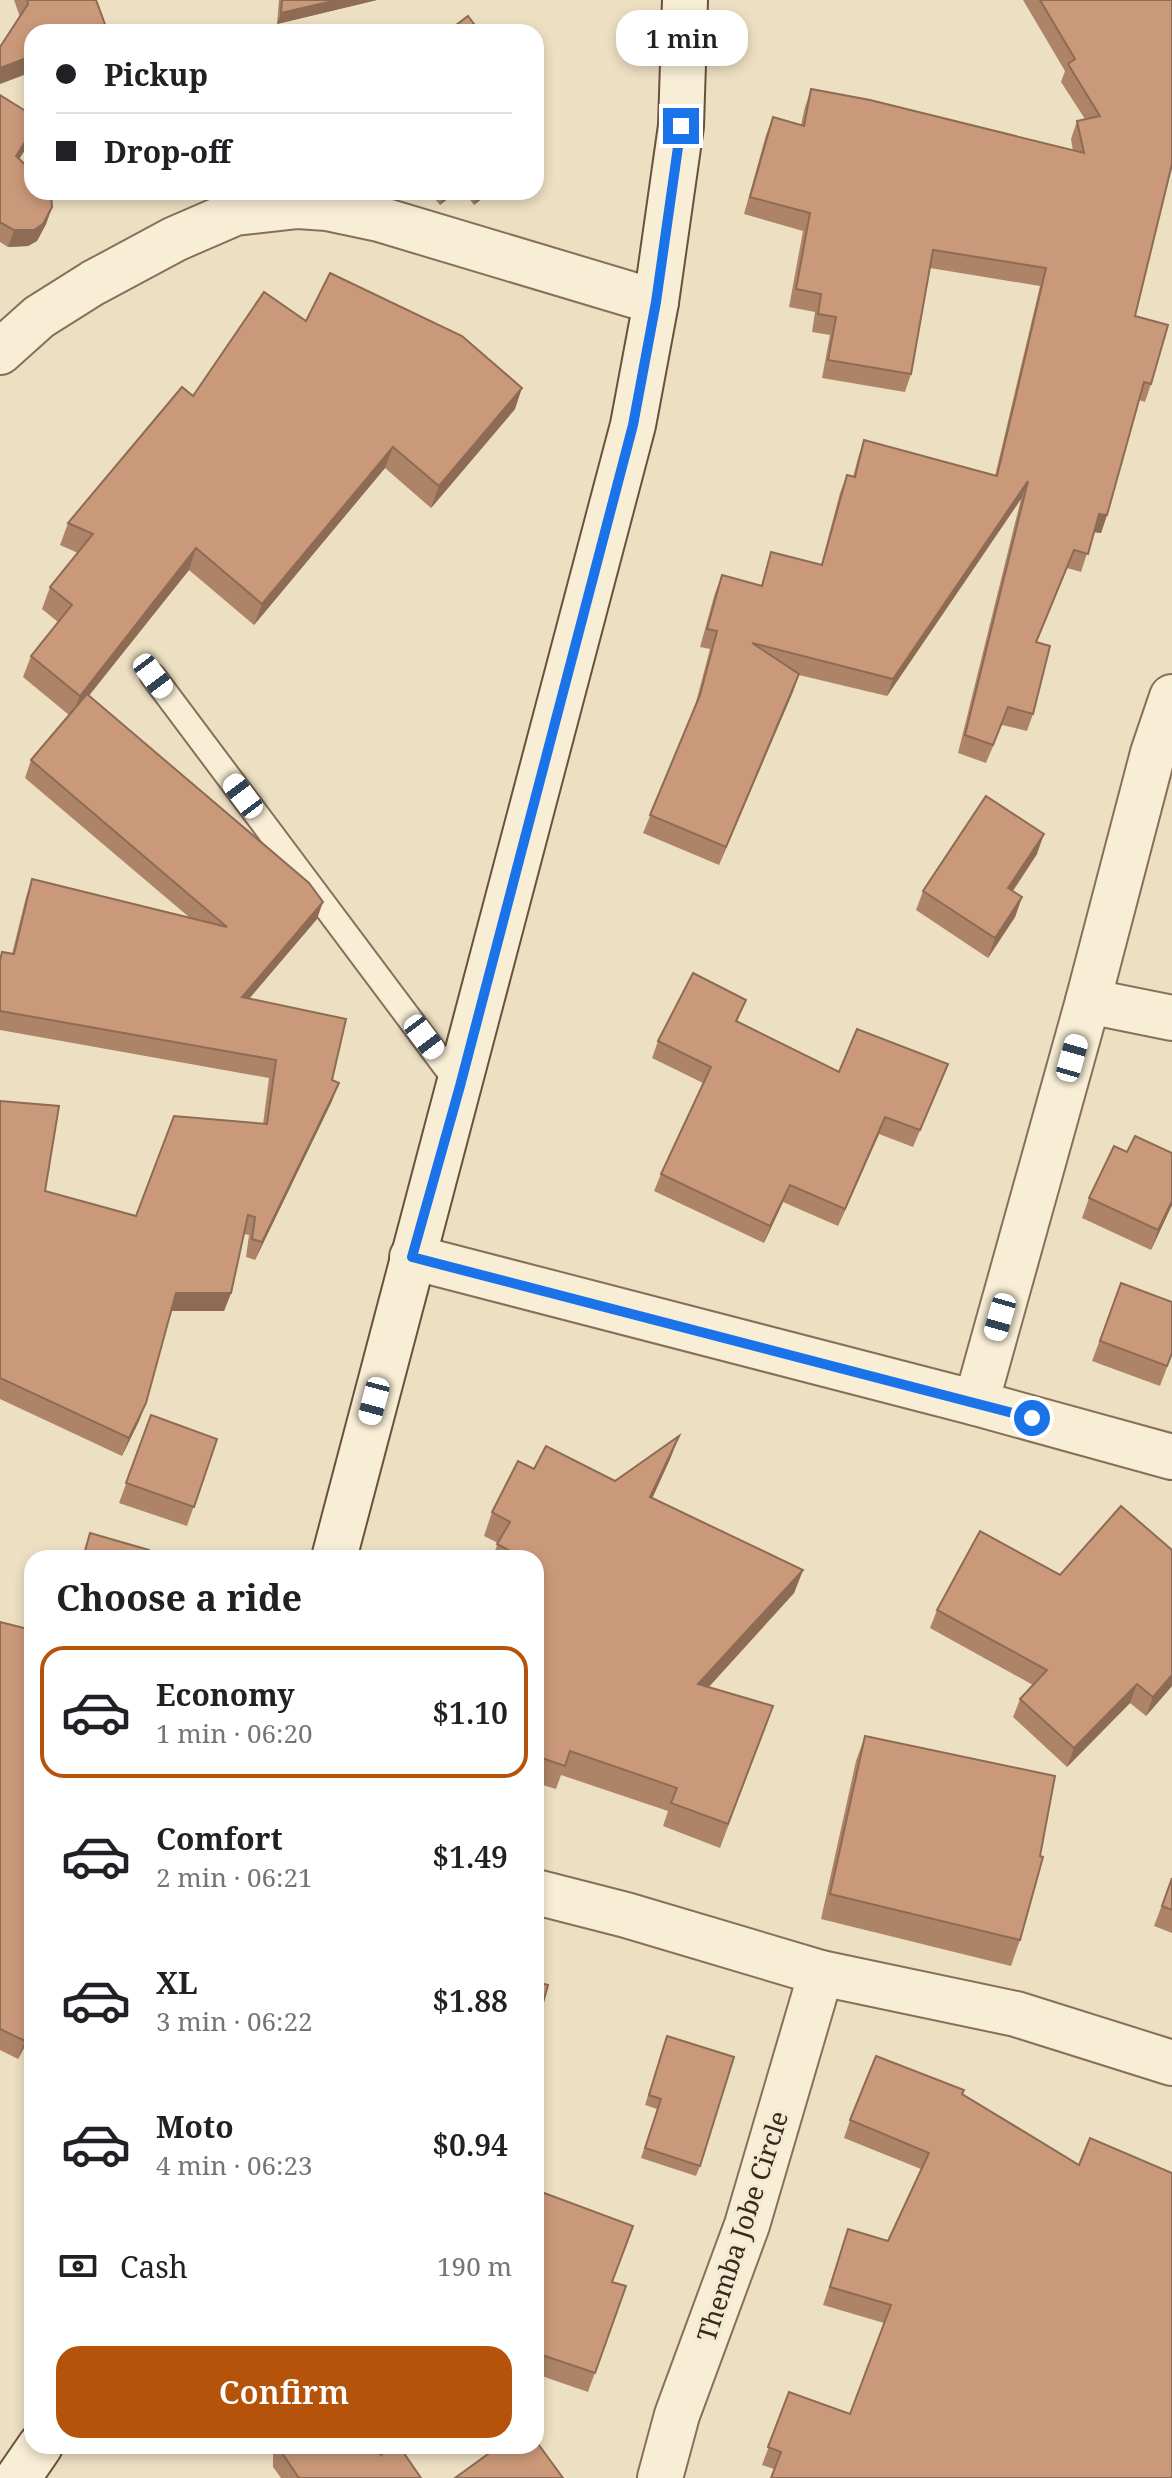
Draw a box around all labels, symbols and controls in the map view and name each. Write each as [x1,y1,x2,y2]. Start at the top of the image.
callout: 1 min [615,10,747,66]
text: 1 min [646,20,718,56]
text: Pickup [104,54,208,95]
route end [663,108,699,144]
text: Drop-off [104,131,231,172]
car [129,650,177,702]
car [219,770,267,822]
car [400,1011,448,1063]
car [1054,1032,1090,1084]
car [982,1291,1018,1343]
car [356,1375,392,1427]
route start [1014,1400,1050,1436]
text: Choose a ride [56,1573,302,1622]
text: Economy [156,1674,295,1715]
icon: car [60,1676,132,1748]
text: $1.10 [432,1692,508,1733]
text: 1 min · 06:20 [156,1715,313,1751]
text: Comfort [156,1818,283,1859]
icon: car [60,1820,132,1892]
text: $1.49 [432,1836,508,1877]
text: 2 min · 06:21 [156,1859,313,1895]
text: XL [156,1962,198,2003]
icon: car [60,1964,132,2036]
text: $1.88 [432,1980,508,2021]
text: 3 min · 06:22 [156,2003,313,2039]
text: Moto [156,2106,234,2147]
street label: Themba Jobe Circle [688,2106,796,2346]
icon: car [60,2108,132,2180]
text: $0.94 [432,2124,508,2165]
text: 4 min · 06:23 [156,2147,313,2183]
icon: cash [56,2244,100,2288]
text: Cash [120,2246,188,2287]
text: 190 m [437,2248,512,2284]
button: Confirm [56,2346,512,2438]

